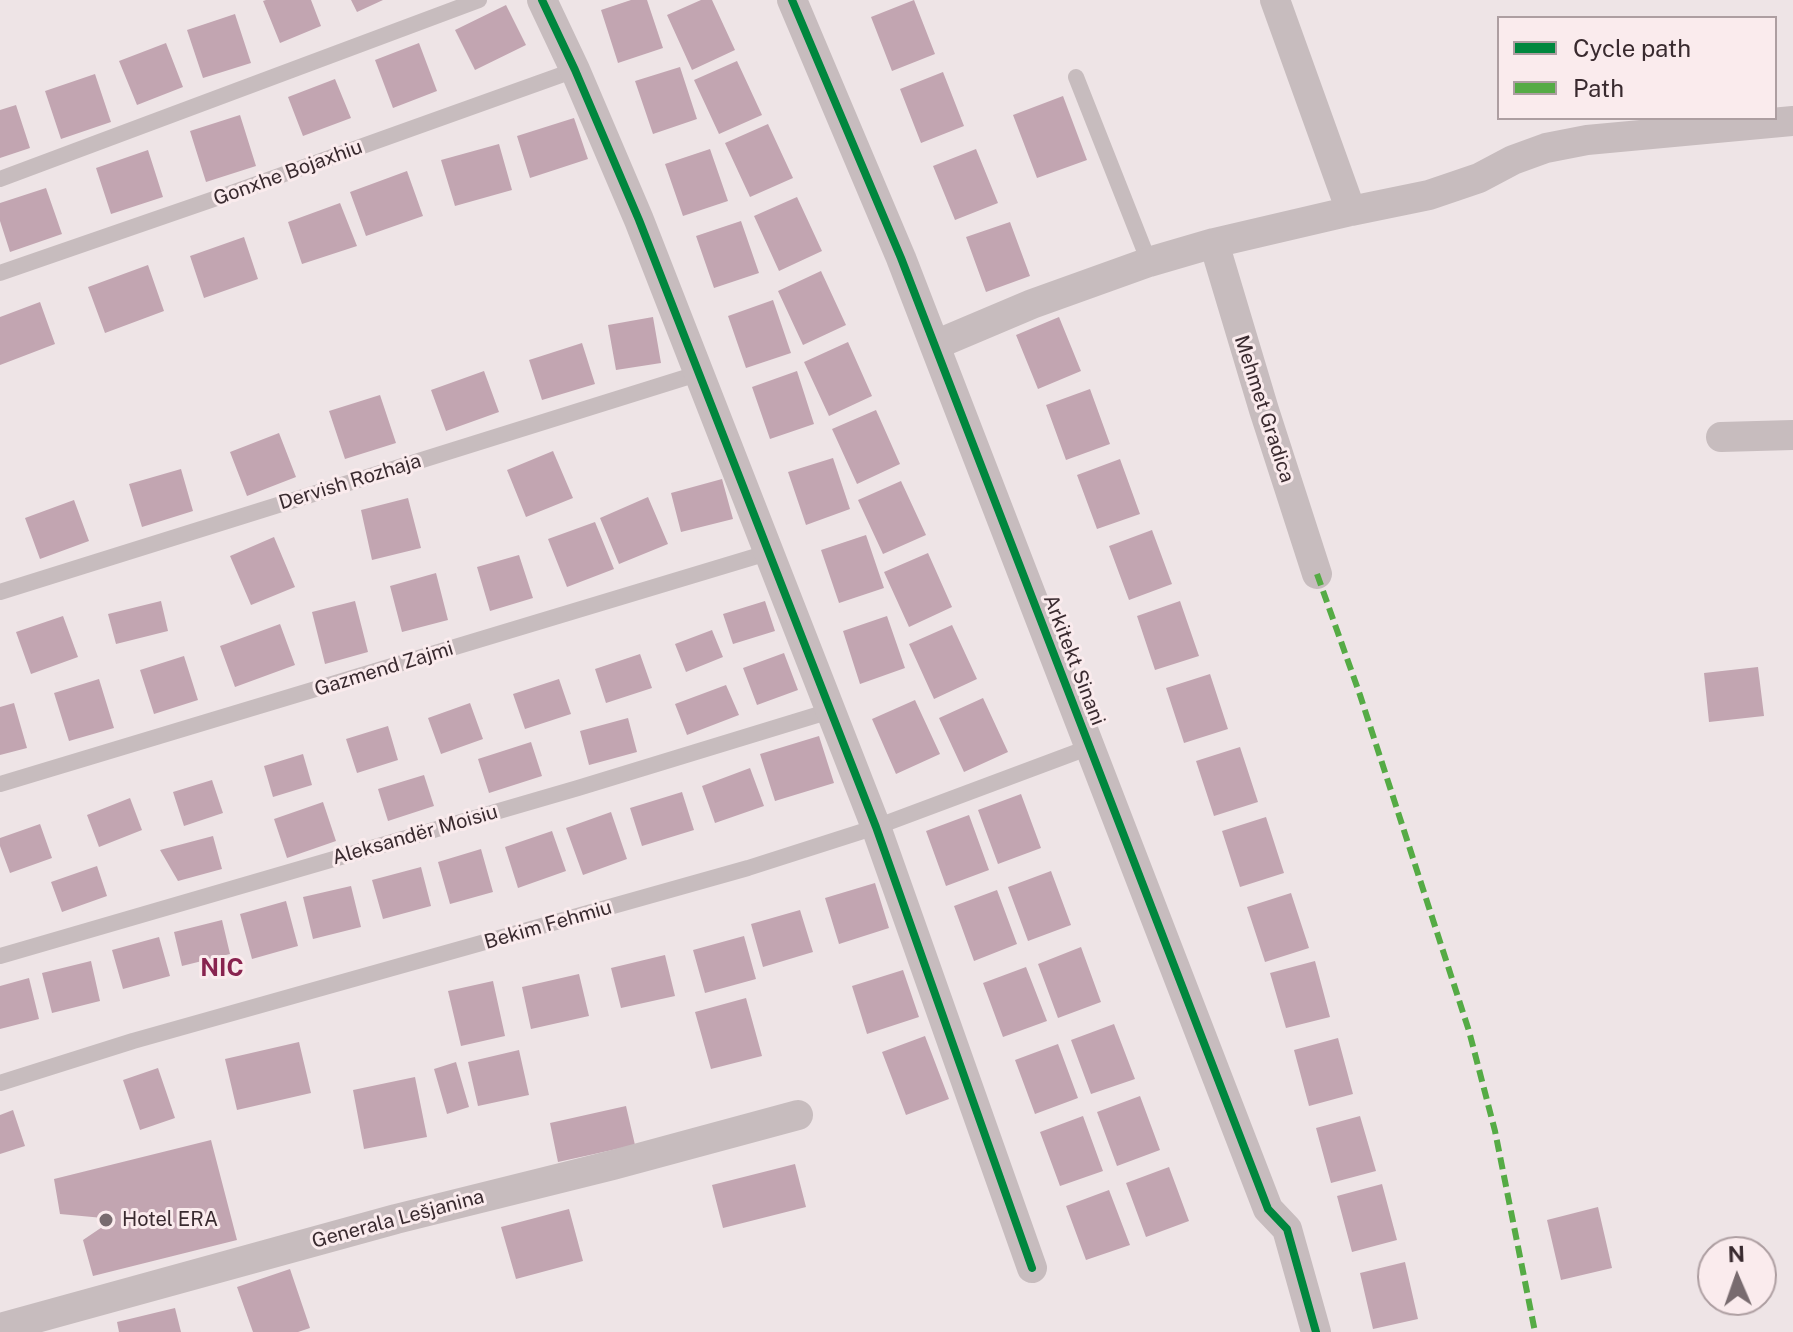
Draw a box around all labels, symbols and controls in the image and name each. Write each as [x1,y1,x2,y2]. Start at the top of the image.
legend [1497,16,1777,120]
text: Cycle path [1573,34,1691,62]
text: Path [1573,74,1624,102]
street label: Gonxhe Bojaxhiu [210,135,366,211]
street label: Mehmet Gradica [1229,332,1299,486]
street label: Dervish Rozhaja [276,449,424,515]
street label: Arkitekt Sinani [1038,591,1110,729]
street label: Gazmend Zajmi [312,637,456,701]
street label: Aleksandër Moisiu [329,800,501,870]
street label: Bekim Fehmiu [481,895,615,955]
district label: NIC [200,955,244,983]
street label: Generala Lešjanina [309,1184,487,1254]
place label: Hotel ERA [122,1208,218,1232]
marker: Hotel ERA [97,1211,115,1229]
north arrow [1697,1236,1777,1316]
text: N [1727,1241,1745,1267]

